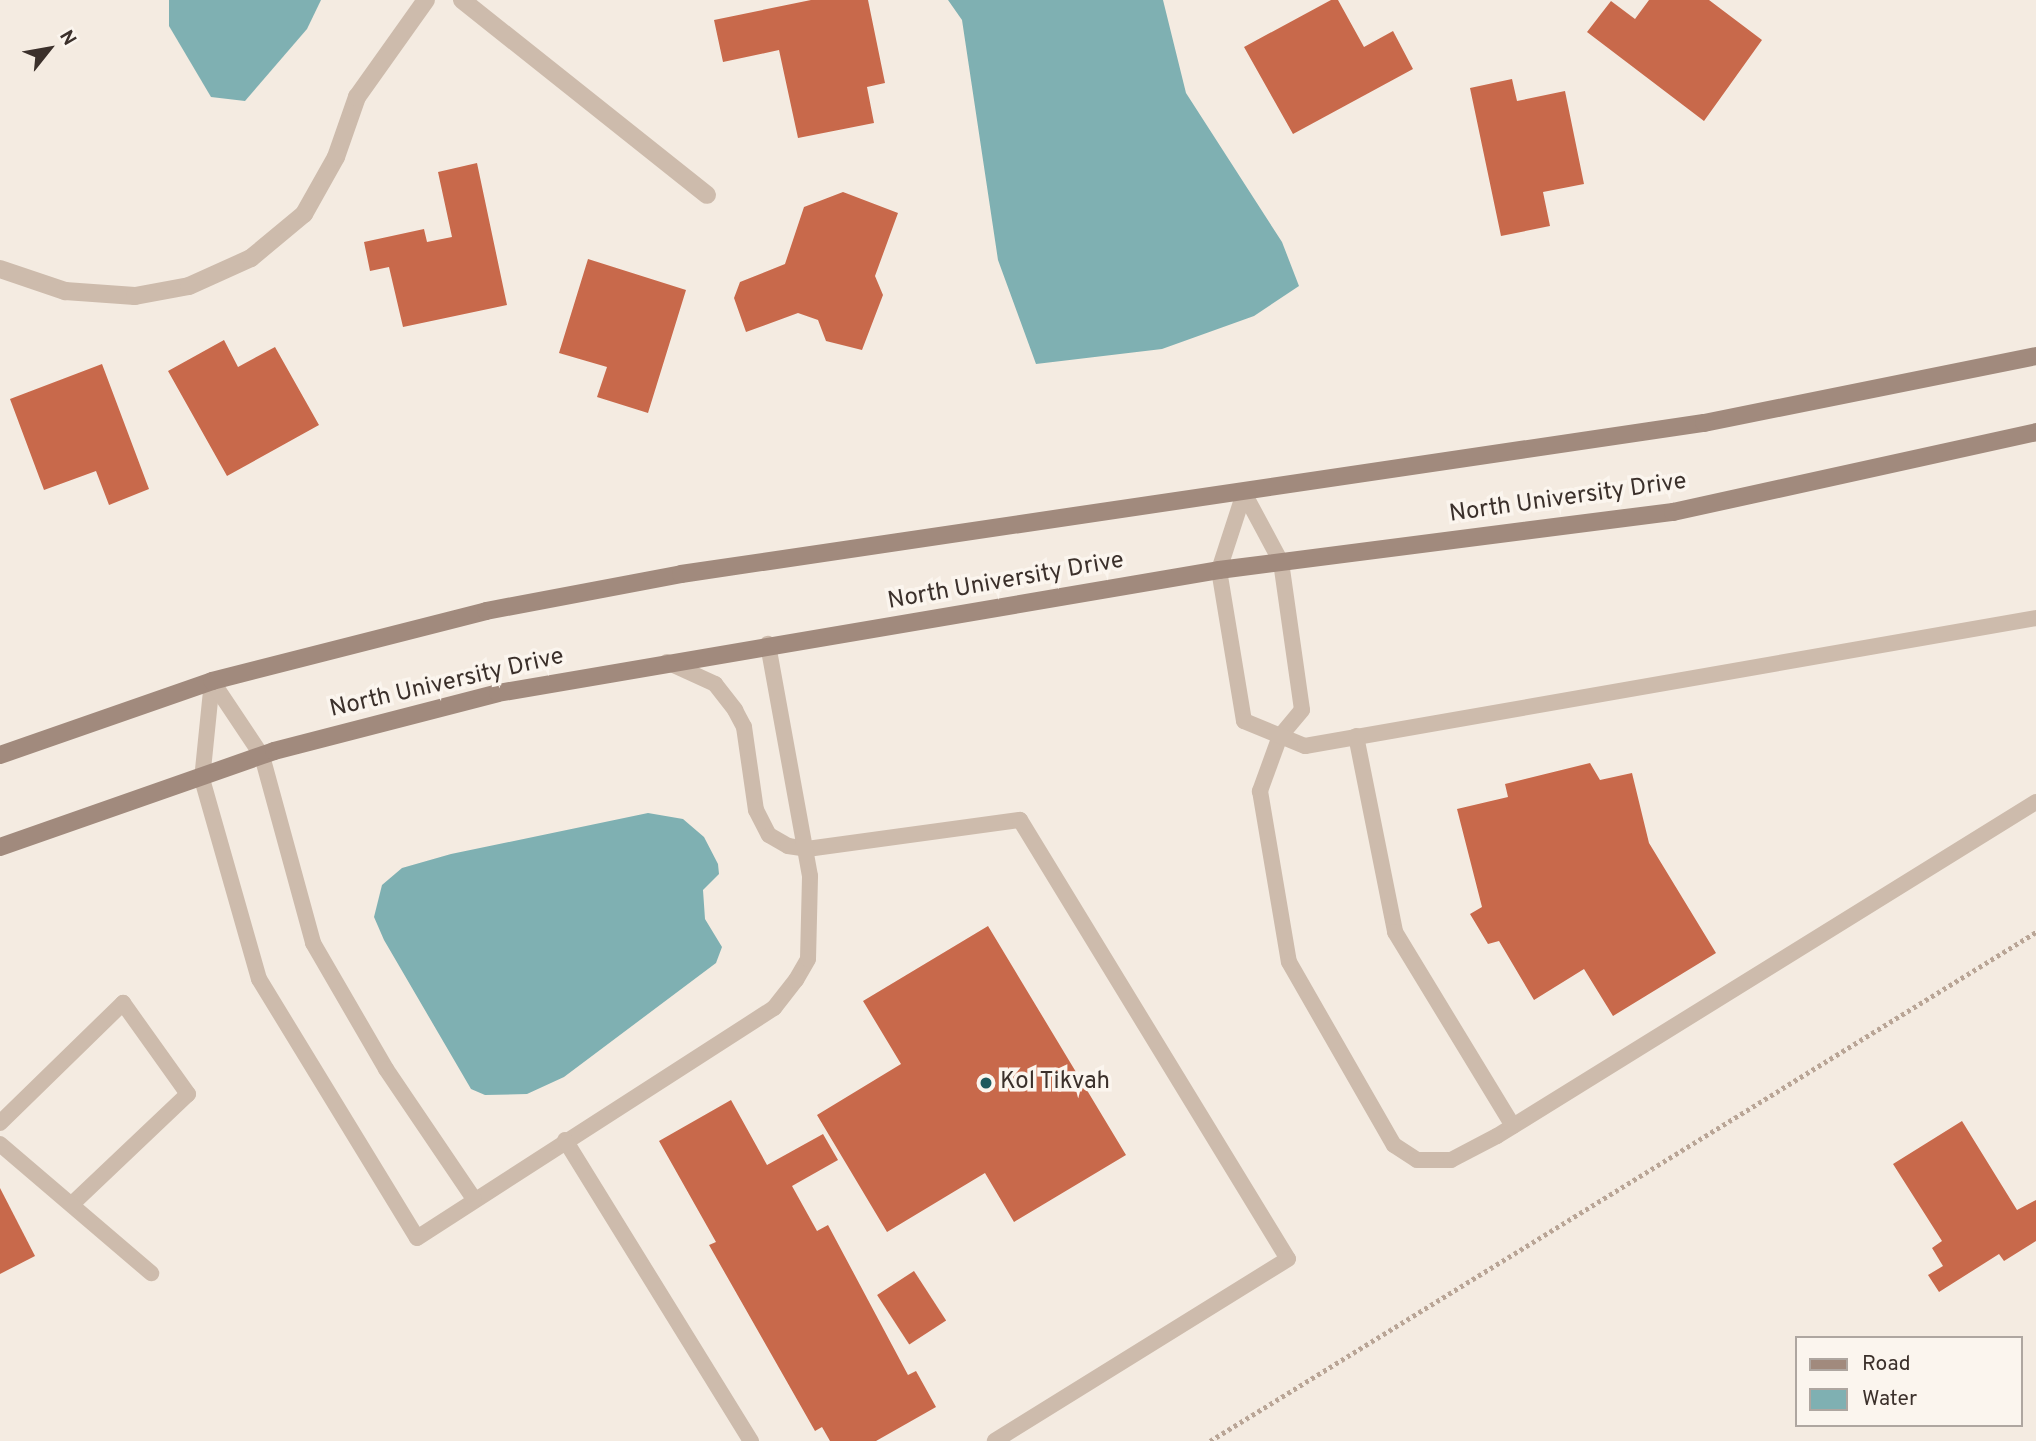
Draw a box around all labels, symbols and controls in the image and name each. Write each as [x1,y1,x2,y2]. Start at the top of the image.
north arrow [14,14,84,84]
text: N [53,26,81,50]
street label: North University Drive [1447,468,1689,530]
street label: North University Drive [886,547,1126,617]
street label: North University Drive [327,643,567,725]
place label: Kol Tikvah [1000,1069,1111,1097]
marker: Kol Tikvah [978,1075,994,1091]
legend [1794,1336,2022,1427]
text: Road [1862,1351,1911,1378]
text: Water [1862,1386,1917,1413]

